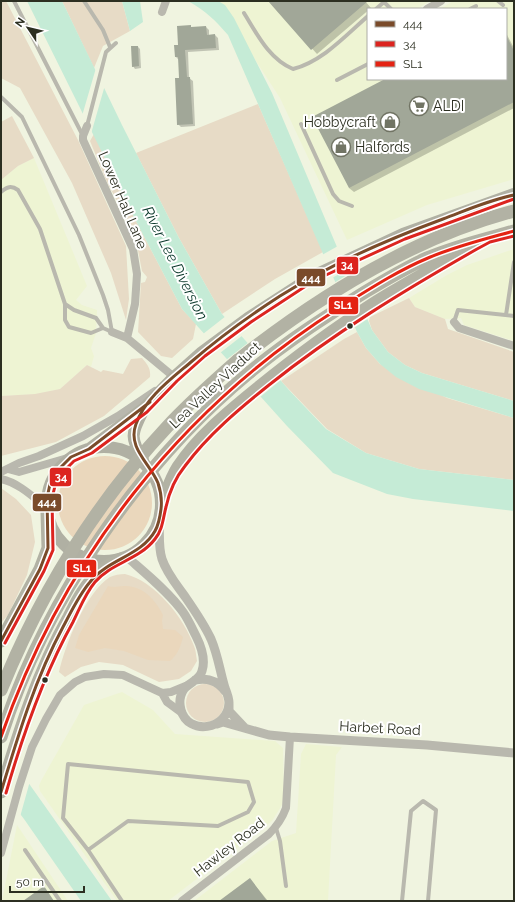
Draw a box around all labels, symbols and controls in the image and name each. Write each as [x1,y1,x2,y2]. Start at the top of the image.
north arrow [8,8,48,48]
legend [367,8,507,80]
text: N [12,15,28,30]
text: 444 [403,17,423,31]
text: 34 [403,37,416,51]
text: SL1 [403,57,422,71]
supermarket icon: ALDI [408,95,430,117]
place label: ALDI [433,98,464,114]
shop icon: Hobbycraft [379,111,401,133]
place label: Hobbycraft [304,114,376,130]
shop icon: Halfords [330,136,352,158]
place label: Halfords [355,139,410,155]
street label: Lower Hall Lane [95,149,151,251]
water label: River Lee Diversion [139,203,211,323]
line badge: 34 [336,256,359,275]
text: 34 [341,259,353,272]
line badge: 444 [296,268,326,287]
text: 444 [302,272,320,285]
line badge: SL1 [328,296,359,315]
text: SL1 [334,299,353,312]
unlabelled marker [345,321,355,331]
street label: Lea Valley Viaduct [166,338,264,431]
line badge: 34 [49,467,72,487]
text: 34 [55,471,67,484]
line badge: 444 [32,493,62,512]
text: 444 [38,496,56,509]
line badge: SL1 [66,559,97,578]
text: SL1 [73,562,92,575]
unlabelled marker [40,675,50,685]
street label: Harbet Road [339,718,421,738]
street label: Hawley Road [190,814,268,880]
scale bar [10,868,84,894]
text: 50 m [16,875,44,889]

